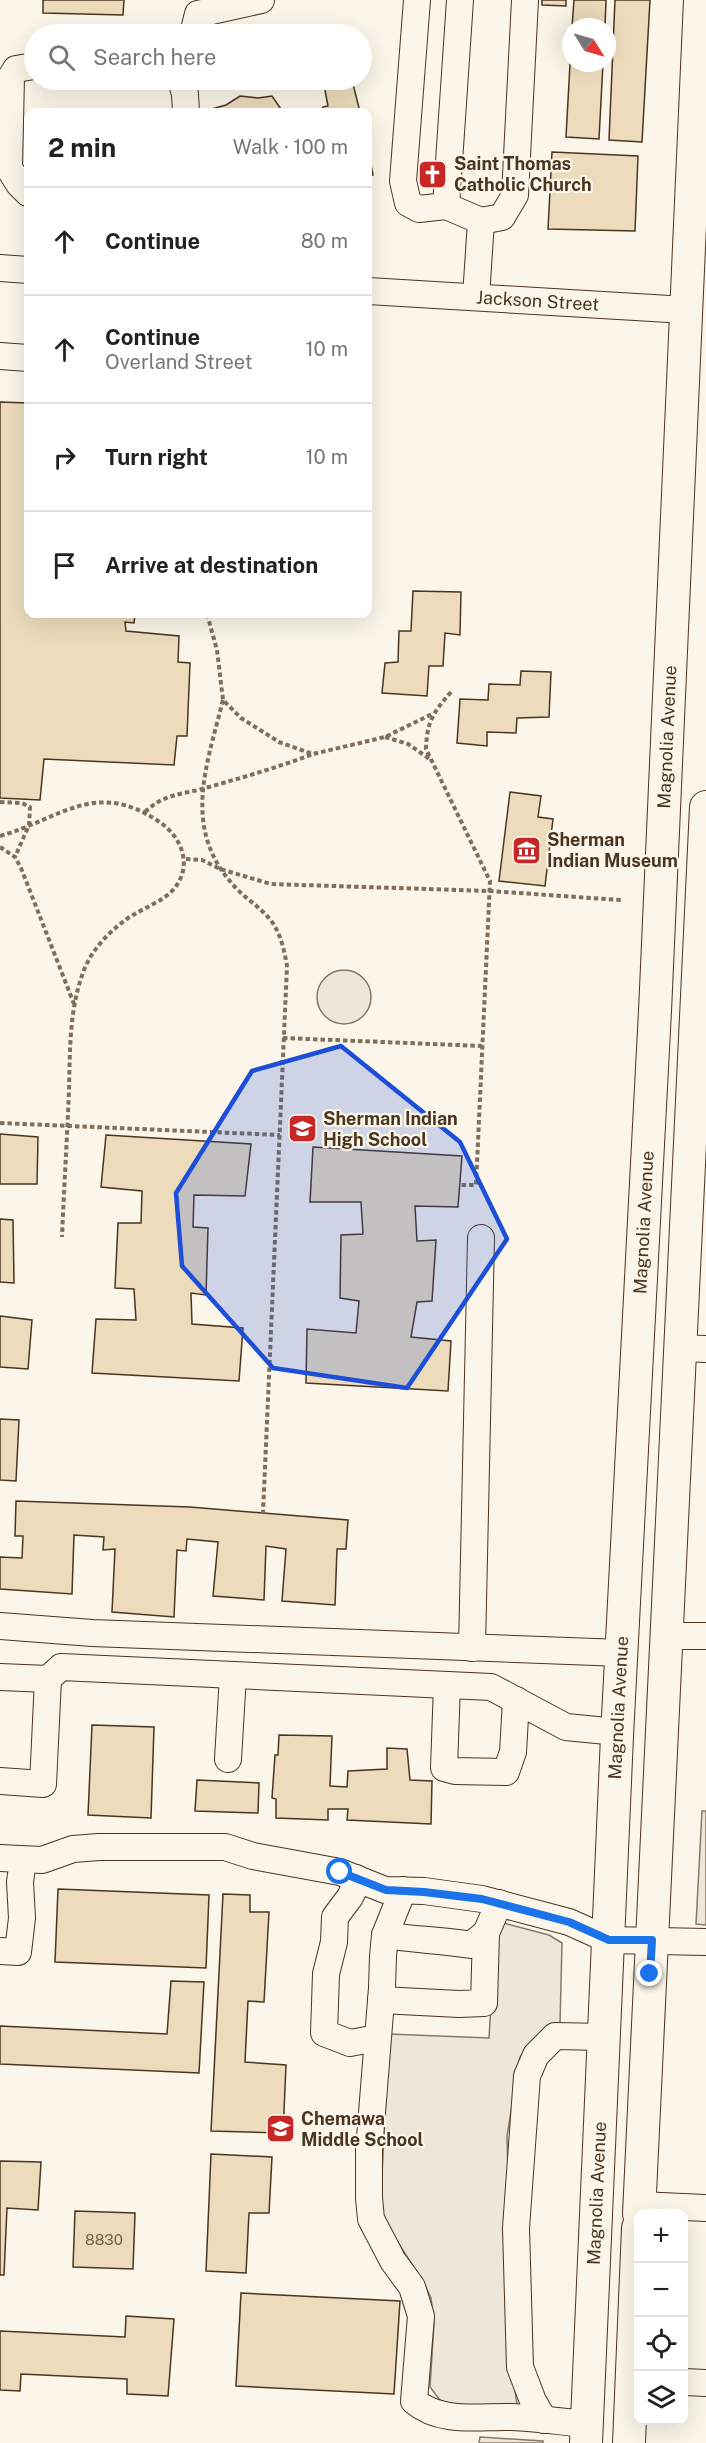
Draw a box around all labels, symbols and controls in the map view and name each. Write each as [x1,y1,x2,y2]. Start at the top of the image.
north arrow [562,18,616,72]
search box [24,24,372,90]
icon: search [45,41,78,74]
text: Search here [93,44,217,70]
text: 2 min [48,132,116,163]
text: Walk · 100 m [233,135,348,159]
place label: Saint Thomas Catholic Church [454,153,592,195]
church icon: Saint Thomas Catholic Church [417,158,449,190]
icon: ahead [48,225,81,258]
text: Continue [105,228,200,254]
text: 80 m [301,229,348,253]
street label: Jackson Street [476,286,600,315]
text: Continue [105,324,200,350]
icon: ahead [48,333,81,366]
text: 10 m [305,337,348,361]
text: Overland Street [105,350,253,374]
icon: right [48,441,81,474]
text: Turn right [105,444,208,470]
text: 10 m [305,445,348,469]
icon: arrive [48,549,81,582]
text: Arrive at destination [105,552,318,578]
street label: Magnolia Avenue [653,665,680,809]
place label: Sherman Indian Museum [547,829,678,871]
museum icon: Sherman Indian Museum [510,834,542,866]
place label: Sherman Indian High School [323,1108,458,1150]
school or university icon: Sherman Indian High School [286,1113,318,1145]
street label: Magnolia Avenue [629,1150,658,1295]
street label: Magnolia Avenue [604,1635,632,1780]
route start [326,1858,352,1884]
route end [636,1960,662,1986]
place label: Chemawa Middle School [301,2108,424,2150]
school or university icon: Chemawa Middle School [264,2113,296,2145]
street label: Magnolia Avenue [583,2121,610,2265]
map controls [634,2209,688,2425]
button: + [634,2209,688,2263]
house number: 8830 [85,2231,123,2248]
button: − [634,2263,688,2317]
button: locate [634,2317,688,2371]
button: layers [634,2371,688,2425]

